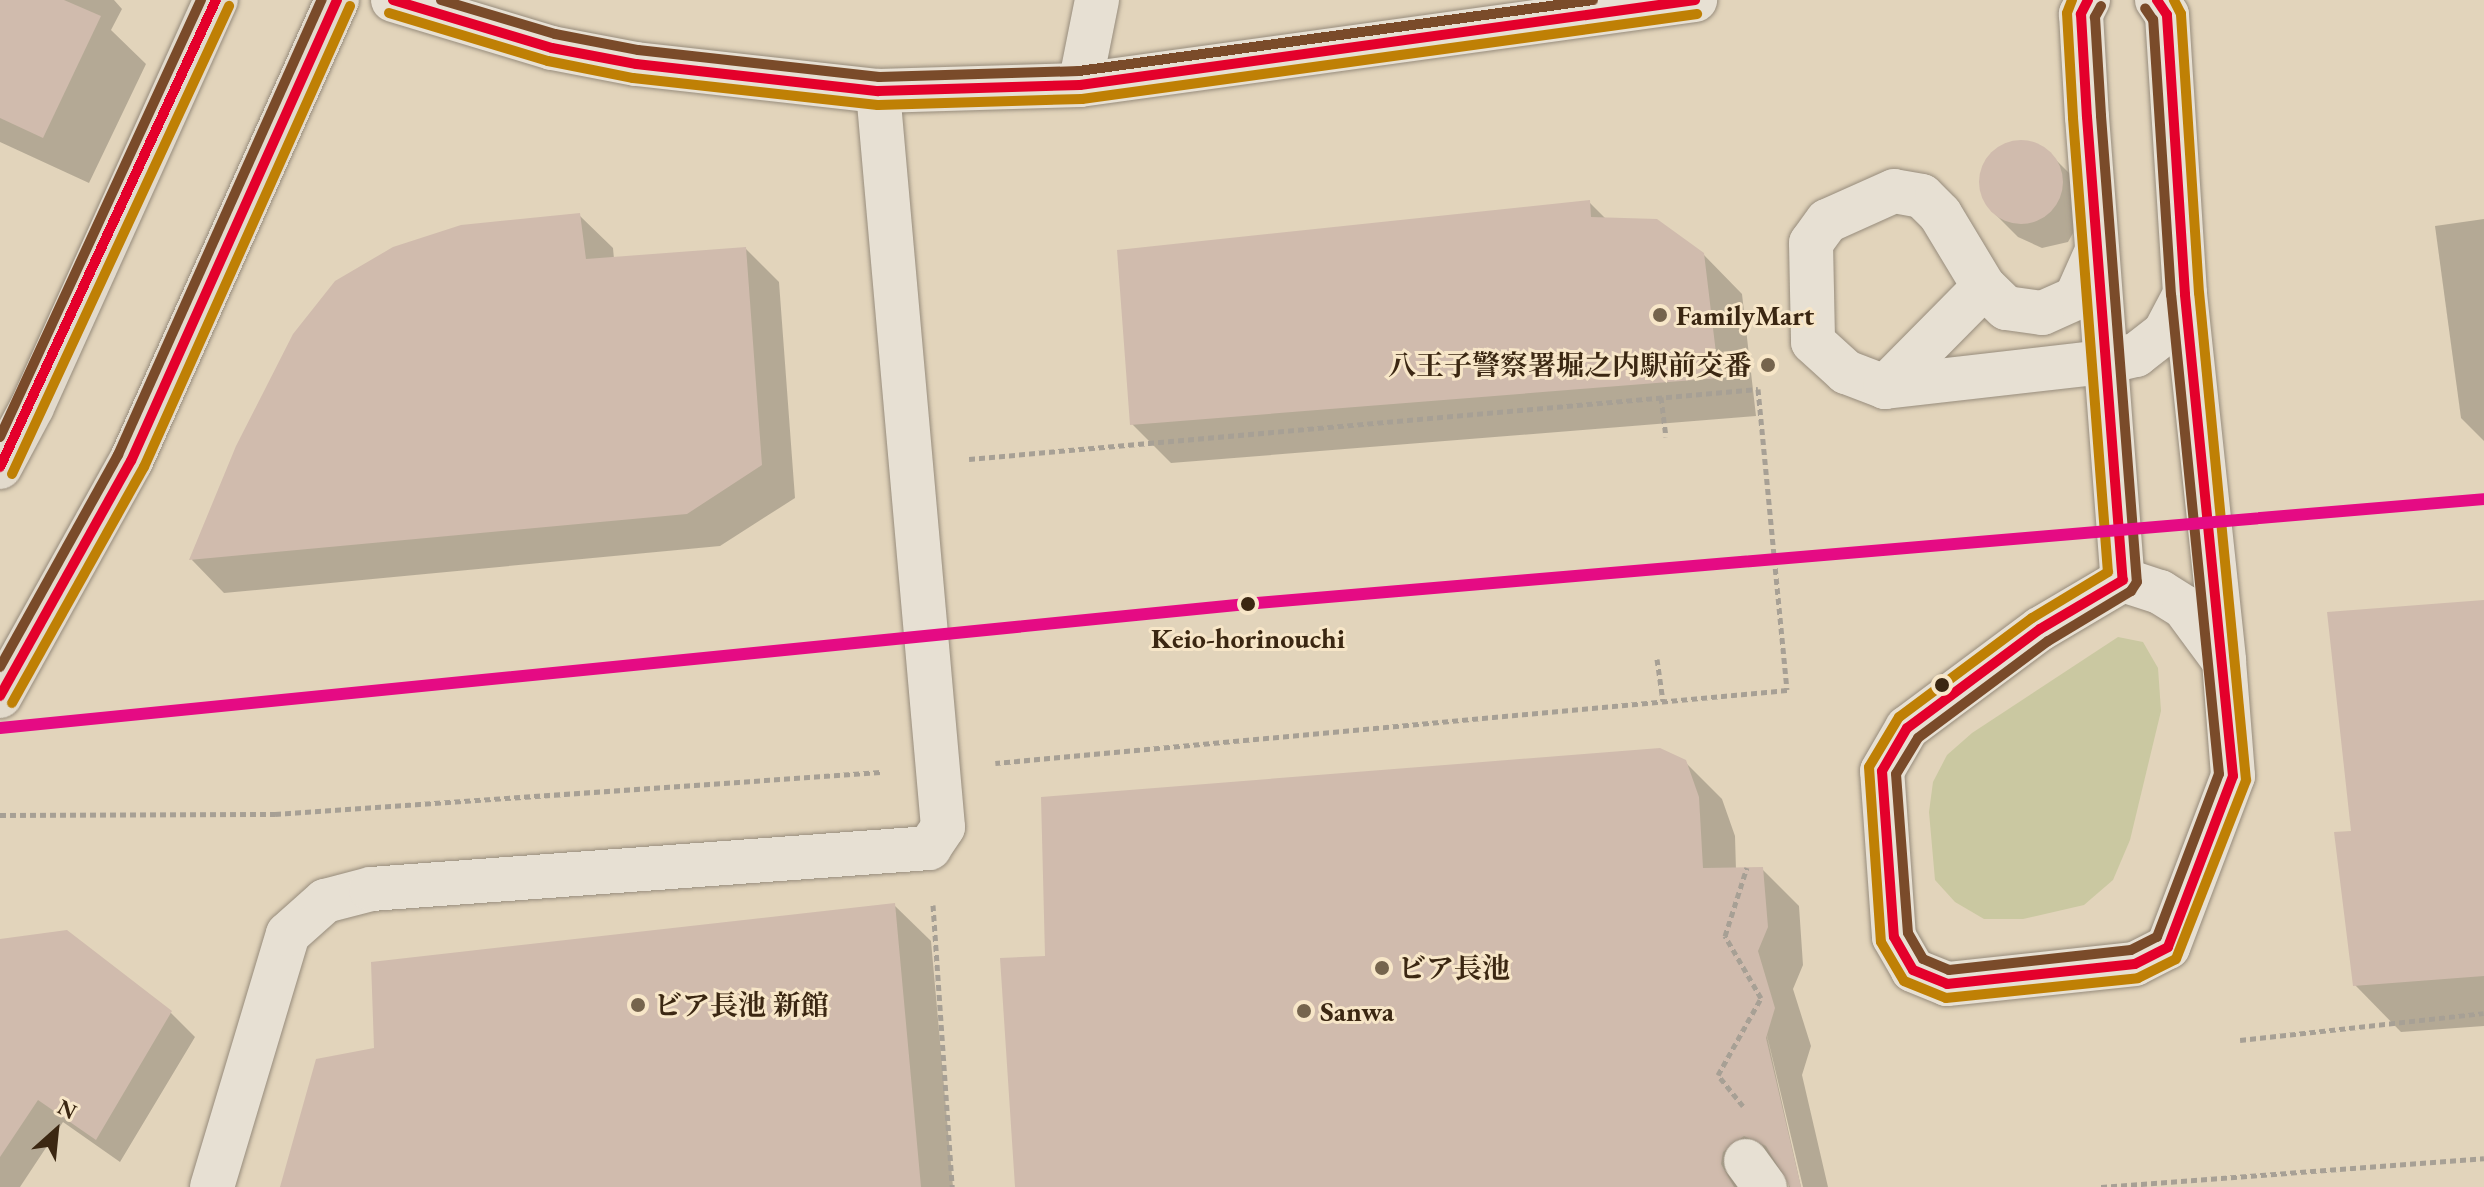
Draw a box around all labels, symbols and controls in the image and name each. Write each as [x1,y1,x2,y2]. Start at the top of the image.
place label: FamilyMart [1676,298,1814,332]
marker: FamilyMart [1651,306,1669,324]
place label: 八王子警察署堀之内駅前交番 [1388,348,1752,382]
marker: 八王子警察署堀之内駅前交番 [1759,356,1777,374]
marker: Keio-horinouchi [1235,591,1261,617]
place label: Keio-horinouchi [1151,621,1345,655]
unlabelled marker [1934,677,1950,693]
place label: ビア長池 [1398,951,1510,985]
marker: ビア長池 [1373,959,1391,977]
place label: ビア長池 新館 [654,988,829,1022]
place label: Sanwa [1320,994,1394,1028]
marker: ビア長池 新館 [629,996,647,1014]
marker: Sanwa [1295,1002,1313,1020]
north arrow [16,1091,96,1171]
text: N [53,1092,82,1126]

